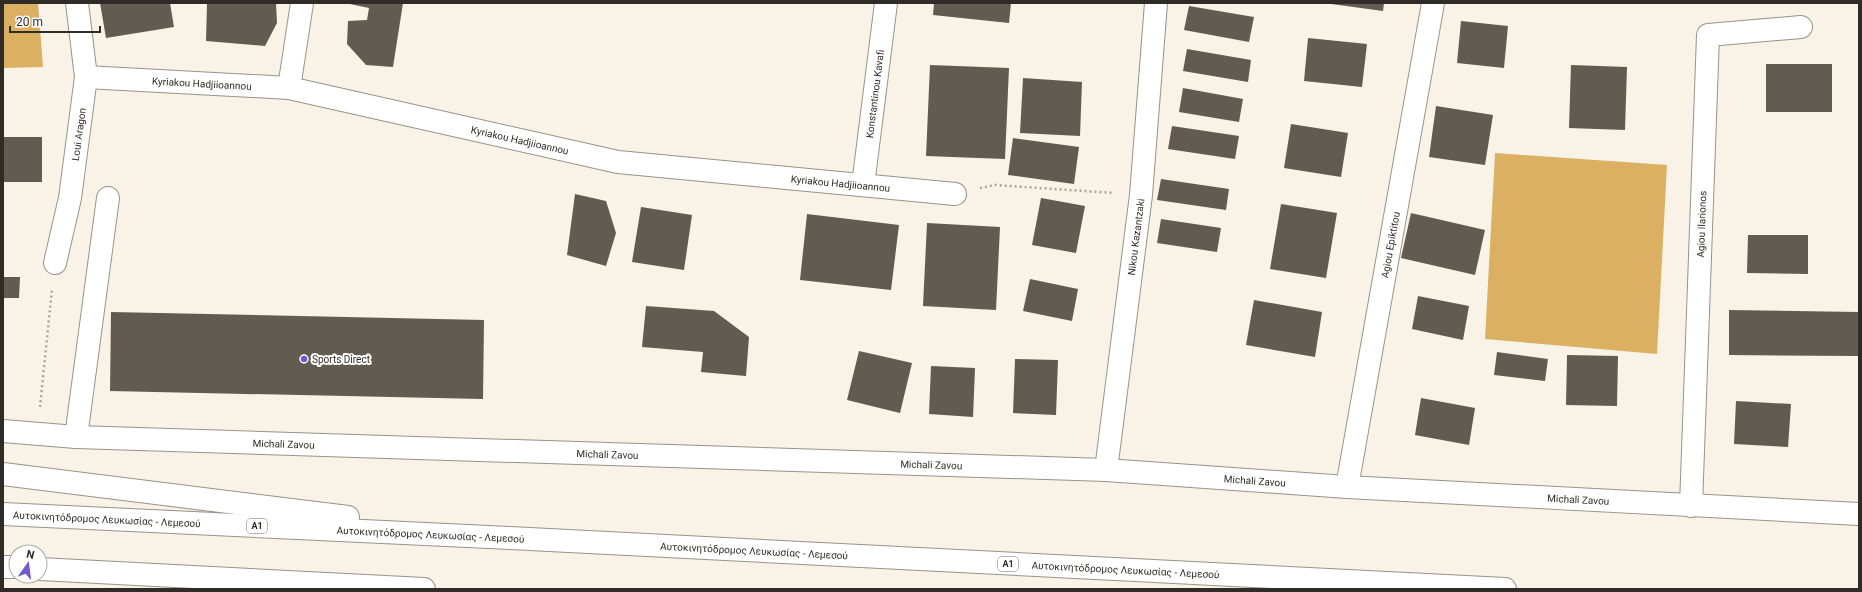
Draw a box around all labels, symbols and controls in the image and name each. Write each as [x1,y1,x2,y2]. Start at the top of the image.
scale bar [10,8,100,34]
text: 20 m [16,15,43,29]
street label: Konstantinou Kavafi [863,49,886,139]
street label: Kyriakou Hadjiioannou [152,75,252,91]
street label: Loui Aragon [69,107,87,162]
street label: Kyriakou Hadjiioannou [470,124,570,156]
street label: Kyriakou Hadjiioannou [790,173,891,193]
street label: Agiou Ilarionos [1694,191,1708,258]
street label: Nikou Kazantzaki [1125,198,1146,276]
street label: Agiou Epiktitou [1379,211,1401,279]
marker: Sports Direct [299,354,309,364]
place label: Sports Direct [312,354,370,365]
street label: Michali Zavou [252,437,315,450]
street label: Michali Zavou [576,448,639,461]
street label: Michali Zavou [900,458,963,471]
street label: Michali Zavou [1223,473,1286,488]
street label: Michali Zavou [1547,492,1610,506]
street label: Αυτοκινητόδρομος Λευκωσίας - Λεμεσού [13,509,201,529]
road number: A1 [247,519,267,533]
street label: Αυτοκινητόδρομος Λευκωσίας - Λεμεσού [336,524,525,544]
street label: Αυτοκινητόδρομος Λευκωσίας - Λεμεσού [660,540,848,561]
north arrow [8,544,48,584]
text: N [25,548,36,562]
road number: A1 [998,557,1018,571]
street label: Αυτοκινητόδρομος Λευκωσίας - Λεμεσού [1032,559,1220,580]

